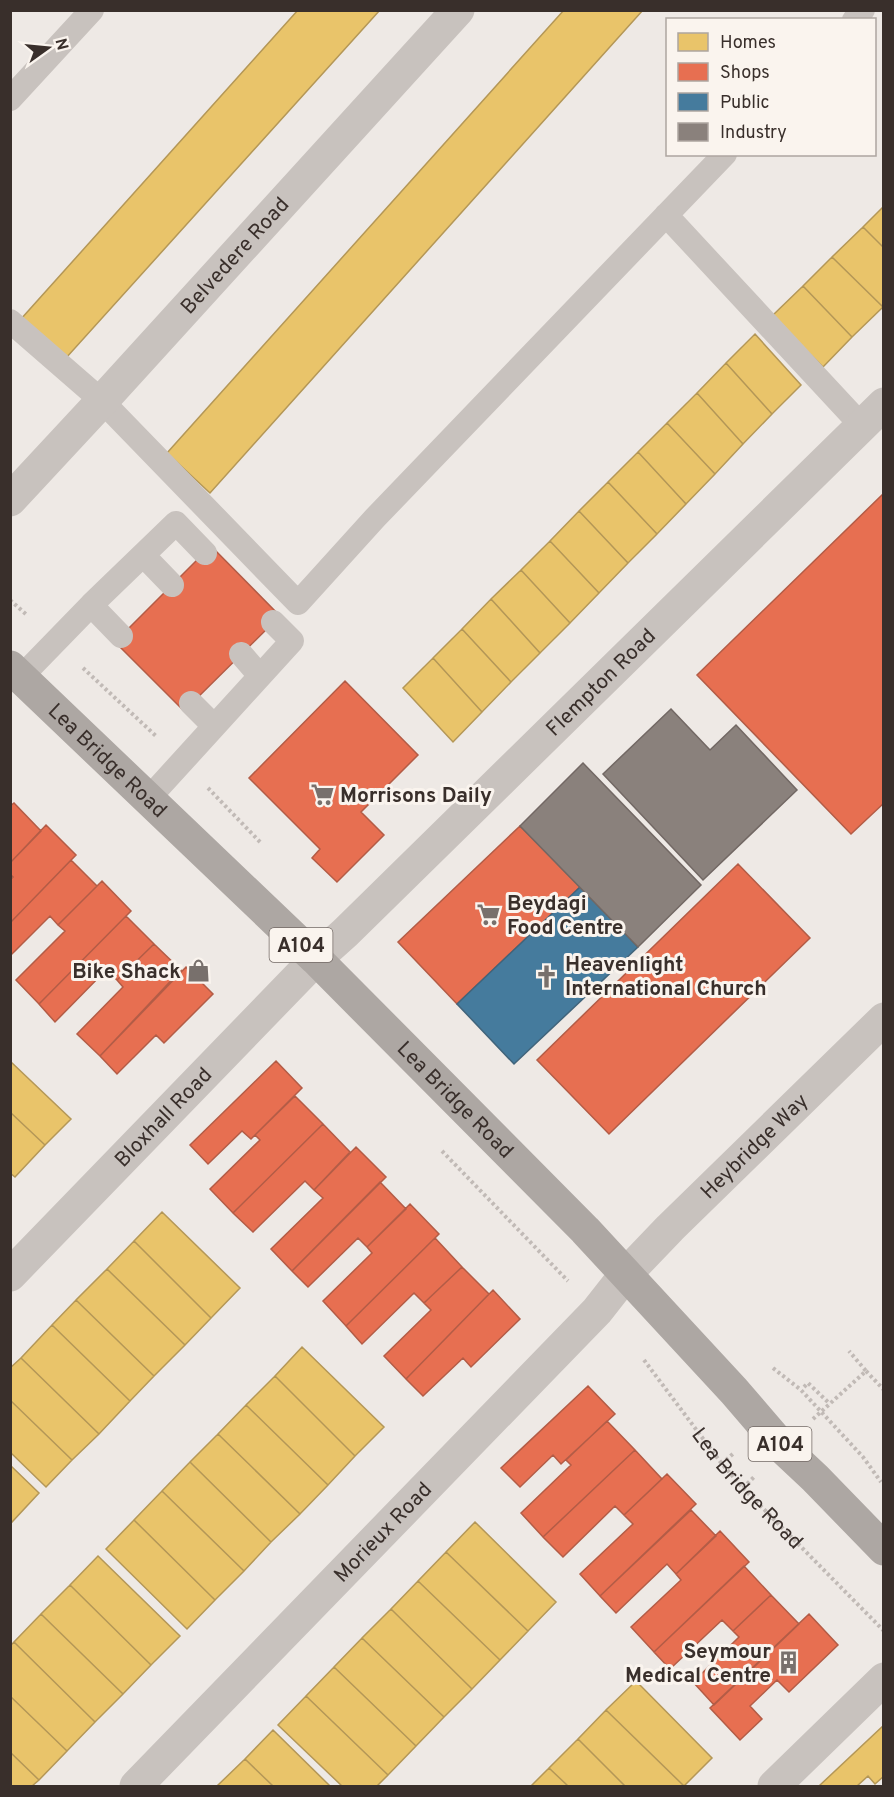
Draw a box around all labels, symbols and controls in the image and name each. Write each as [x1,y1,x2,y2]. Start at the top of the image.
north arrow [18,18,78,78]
legend [666,18,876,156]
text: Homes [720,32,776,55]
text: N [49,36,72,53]
text: Shops [720,62,770,85]
text: Public [720,92,770,115]
text: Industry [720,122,787,145]
street label: Belvedere Road [175,192,296,321]
street label: Flempton Road [541,623,662,743]
street label: Lea Bridge Road [41,698,172,824]
supermarket icon: Morrisons Daily [309,782,335,808]
place label: Morrisons Daily [340,783,492,810]
place label: Beydagi Food Centre [507,891,623,942]
supermarket icon: Beydagi Food Centre [476,902,502,928]
road number: A104 [270,928,332,962]
place label: Heavenlight International Church [565,952,767,1003]
shop icon: Bike Shack [186,958,212,984]
place label: Bike Shack [72,959,181,986]
church icon: Heavenlight International Church [534,963,560,989]
street label: Lea Bridge Road [390,1036,518,1165]
street label: Bloxhall Road [110,1062,219,1174]
street label: Heybridge Way [695,1088,815,1206]
street label: Lea Bridge Road [685,1423,808,1556]
road number: A104 [748,1427,812,1461]
street label: Morieux Road [329,1477,438,1589]
place label: Seymour Medical Centre [625,1639,771,1690]
building icon: Seymour Medical Centre [776,1650,802,1676]

